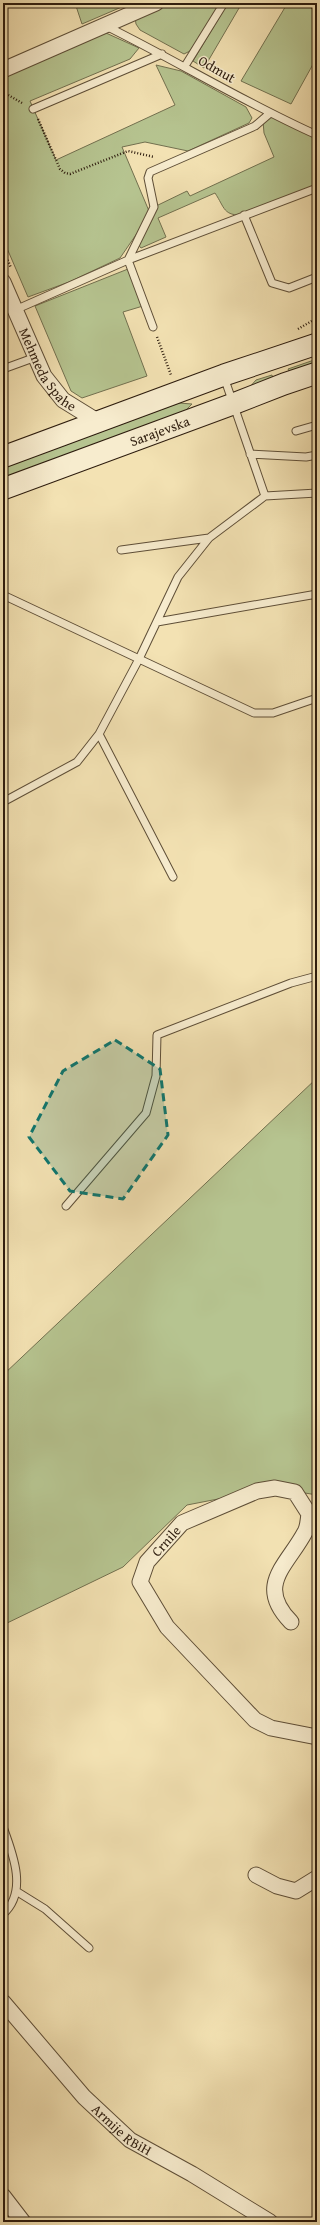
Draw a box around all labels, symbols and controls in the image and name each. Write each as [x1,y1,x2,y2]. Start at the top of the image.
street label: Odmut [195,50,239,88]
street label: Mehmeda Spahe [14,324,81,416]
street label: Sarajevska [127,411,193,451]
street label: Crnile [147,1521,186,1561]
street label: Armije RBiH [87,2099,155,2160]

